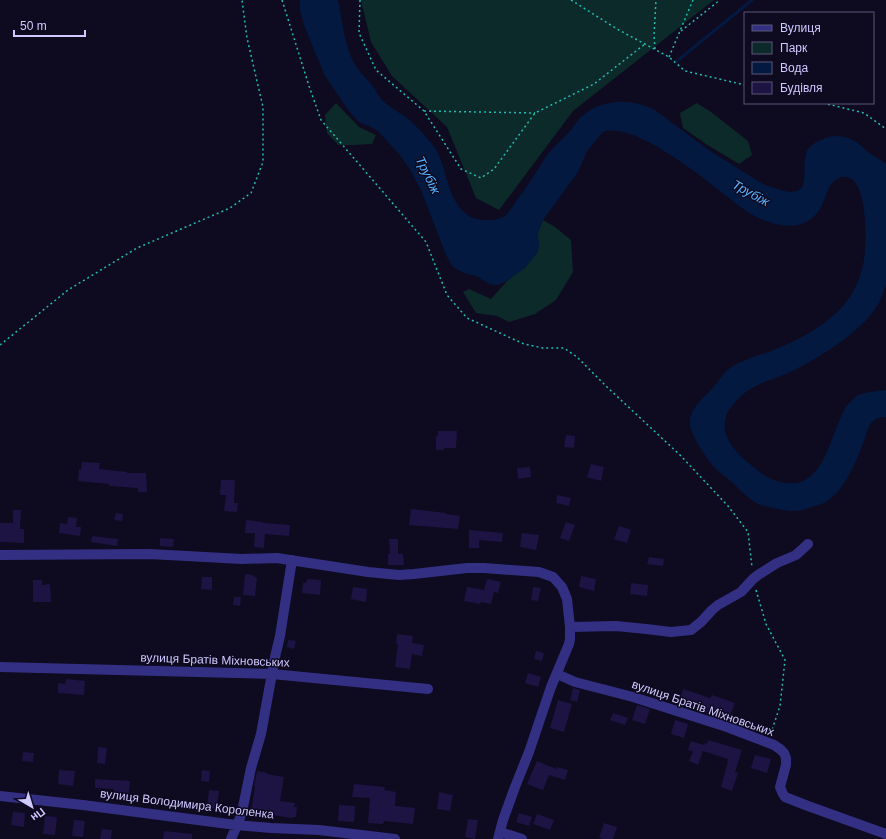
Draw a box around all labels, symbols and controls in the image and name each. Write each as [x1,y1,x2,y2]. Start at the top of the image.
scale bar [14,12,85,38]
legend [744,12,874,104]
text: 50 m [20,19,47,33]
text: Вулиця [780,21,821,35]
text: Парк [780,41,808,55]
text: Вода [780,61,808,75]
text: Будівля [780,81,822,95]
water label: Трубіж [412,154,444,197]
water label: Трубіж [730,177,773,210]
street label: вулиця Братів Міхновських [140,650,290,670]
street label: вулиця Братів Міхновських [630,677,776,739]
street label: вулиця Володимира Короленка [99,786,275,822]
north arrow [12,787,52,827]
text: Пн [29,806,48,824]

